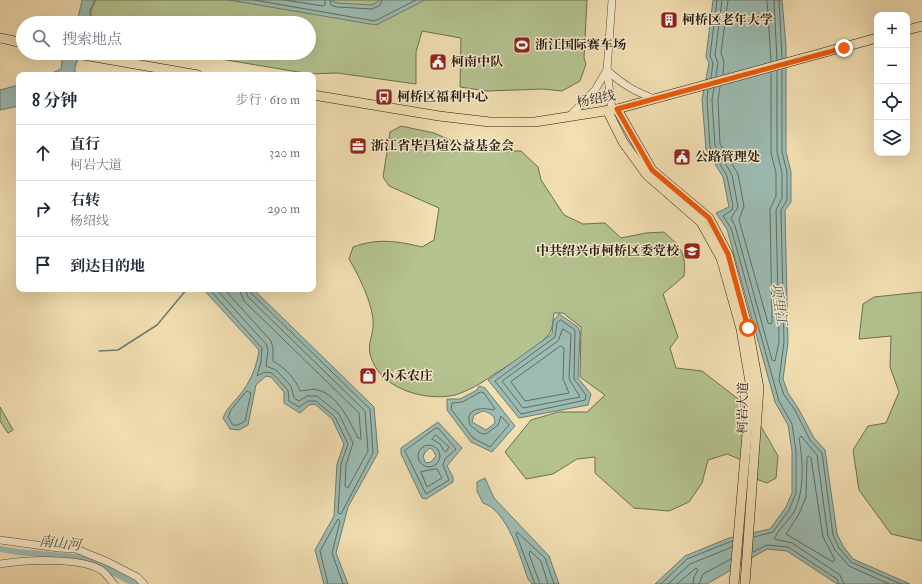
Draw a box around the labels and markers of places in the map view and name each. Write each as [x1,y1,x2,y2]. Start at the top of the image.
building icon: 柯桥区老年大学 [659,10,679,30]
place label: 柯桥区老年大学 [682,12,773,28]
sports icon: 浙江国际赛车场 [512,35,532,55]
place label: 浙江国际赛车场 [535,37,626,53]
public building icon: 柯南中队 [428,52,448,72]
place label: 柯南中队 [451,54,503,70]
bus stop icon: 柯桥区福利中心 [374,87,394,107]
place label: 柯桥区福利中心 [397,89,488,105]
office icon: 浙江省毕昌煊公益基金会 [348,136,368,156]
place label: 浙江省毕昌煊公益基金会 [371,138,514,154]
public building icon: 公路管理处 [672,147,692,167]
place label: 公路管理处 [695,149,760,165]
school or university icon: 中共绍兴市柯桥区委党校 [682,241,702,261]
place label: 中共绍兴市柯桥区委党校 [536,243,679,259]
shop icon: 小禾农庄 [358,366,378,386]
place label: 小禾农庄 [381,368,433,384]

